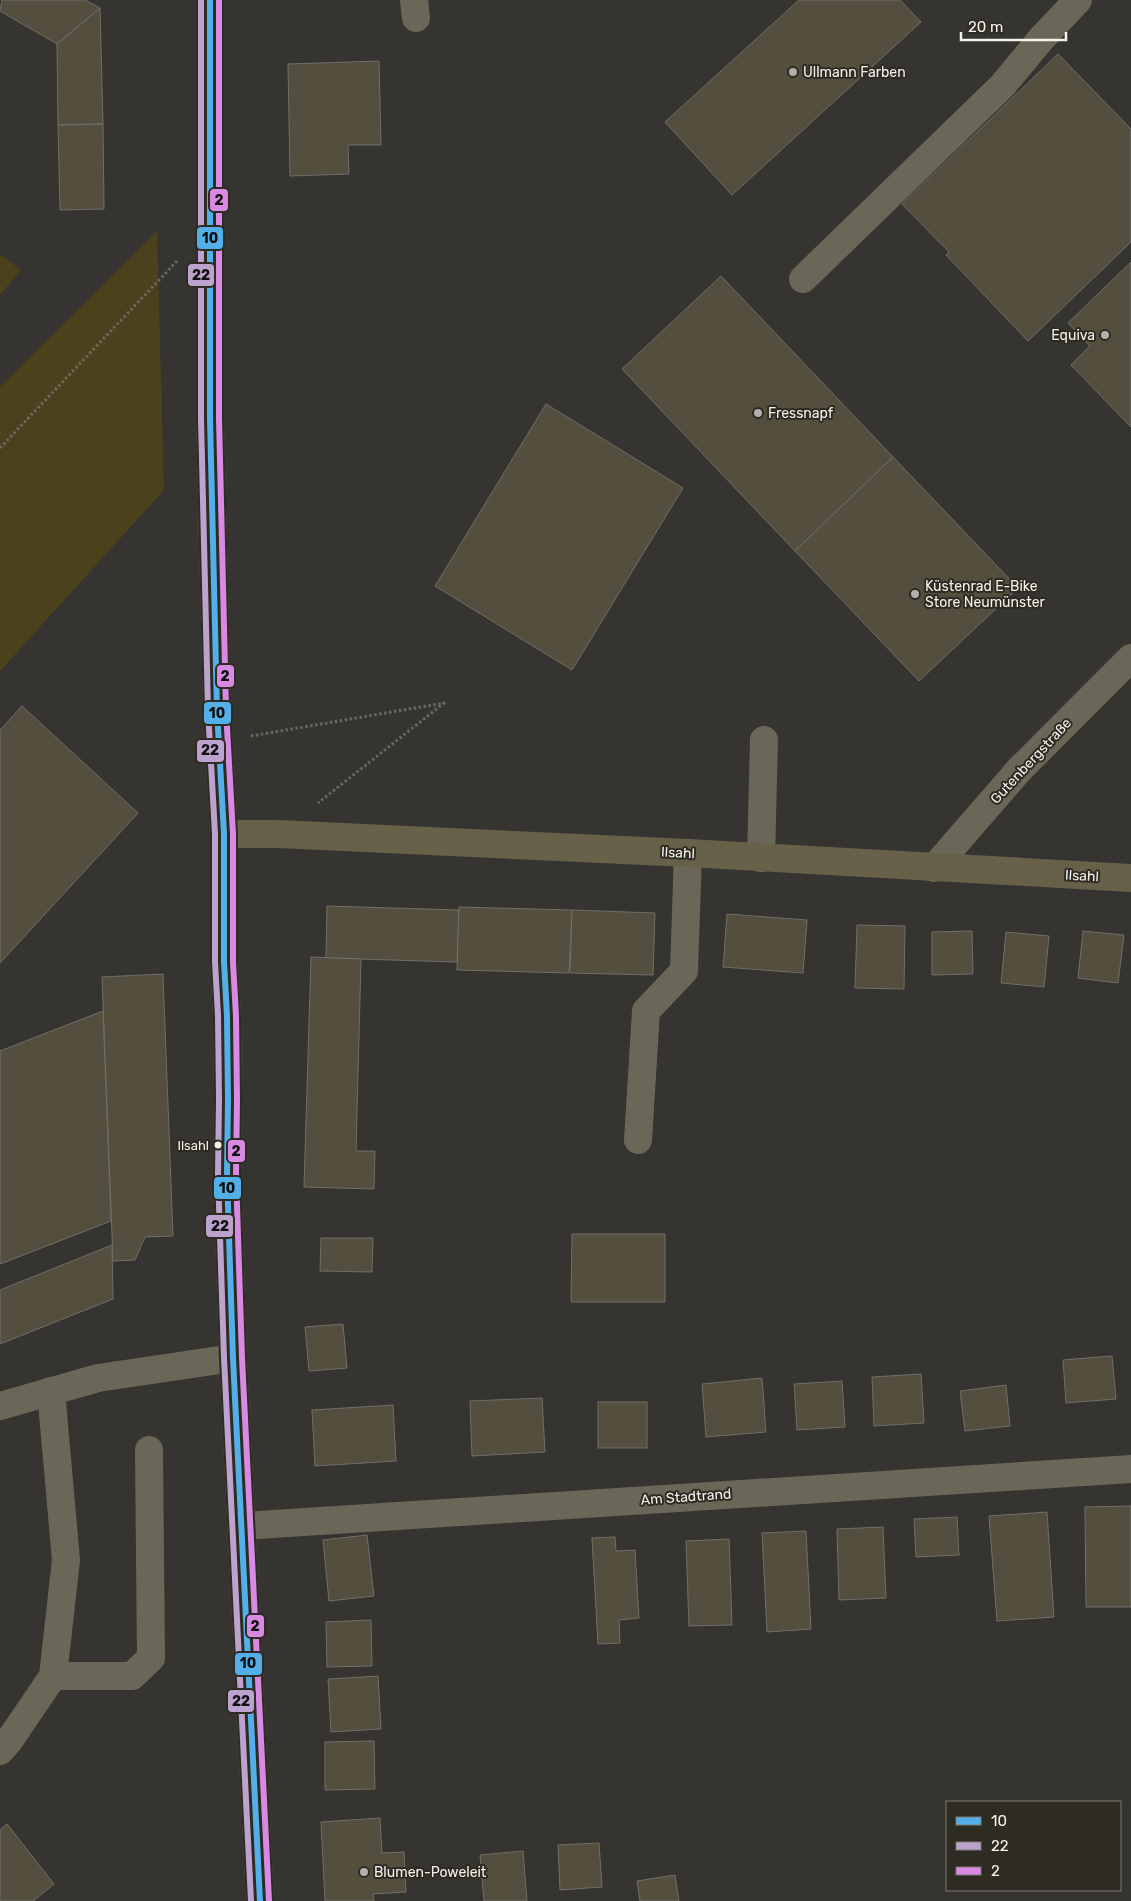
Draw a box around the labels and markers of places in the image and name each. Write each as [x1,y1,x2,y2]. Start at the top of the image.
place label: Ullmann Farben [803,64,906,81]
marker: Ullmann Farben [787,66,799,78]
place label: Equiva [1051,327,1095,344]
marker: Equiva [1099,329,1111,341]
place label: Fressnapf [768,405,834,422]
marker: Fressnapf [752,407,764,419]
place label: Küstenrad E-Bike Store Neumünster [925,578,1045,611]
marker: Küstenrad E-Bike Store Neumünster [909,588,921,600]
place label: Ilsahl [177,1138,209,1153]
marker: Ilsahl [213,1140,223,1150]
place label: Blumen-Poweleit [374,1864,487,1881]
marker: Blumen-Poweleit [358,1866,370,1878]

